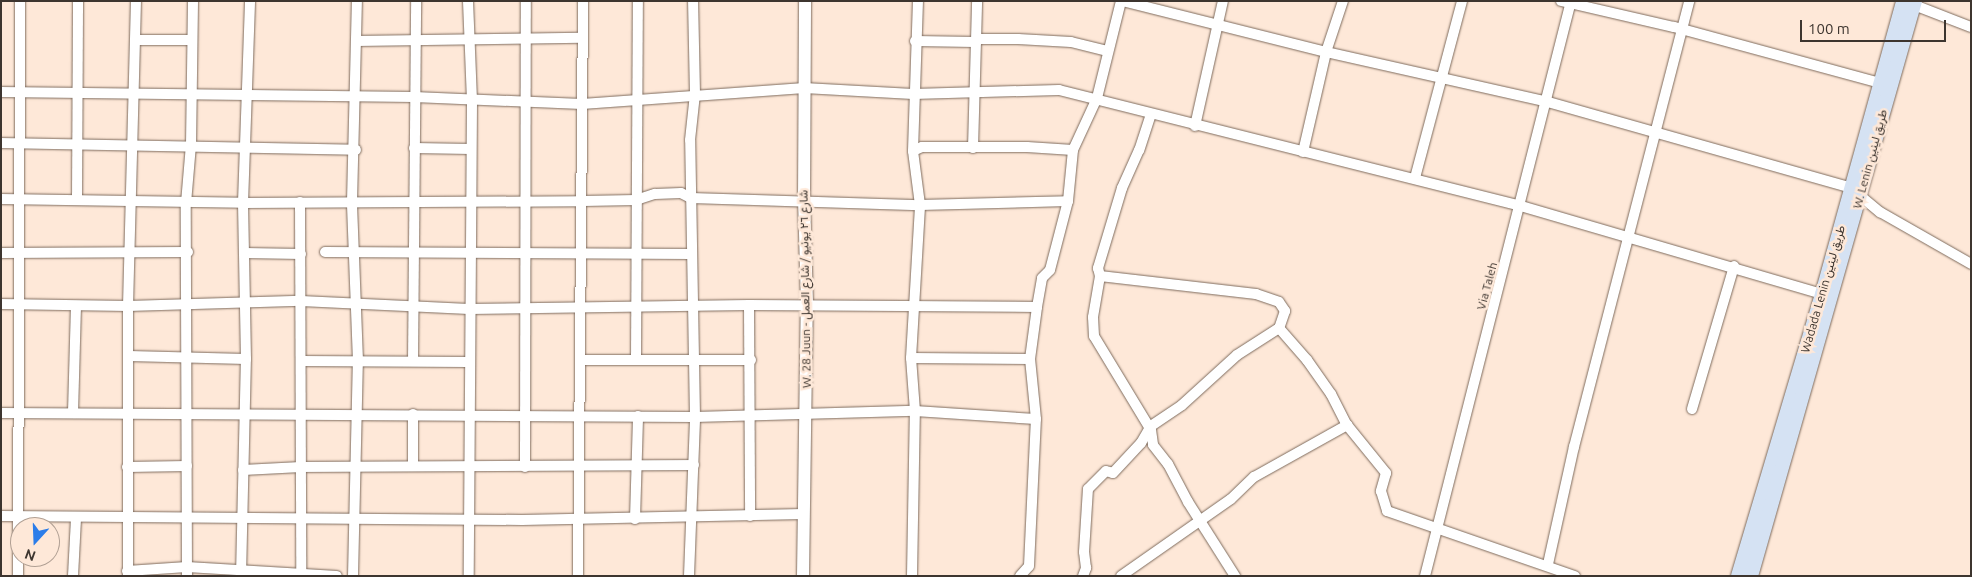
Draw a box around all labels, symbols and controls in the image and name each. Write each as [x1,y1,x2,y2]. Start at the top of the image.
scale bar [1802,10,1948,42]
text: 100 m [1808,20,1850,37]
street label: W. Lenin طريق لينين [1850,108,1890,210]
street label: W. 28 Juun - شارع ٢٦ يونيو / شارع العمل [796,190,814,388]
street label: Wadada Lenin طريق لينين [1798,224,1848,354]
street label: Via Taleh [1474,261,1500,311]
north arrow [10,517,60,567]
text: N [23,546,38,564]

